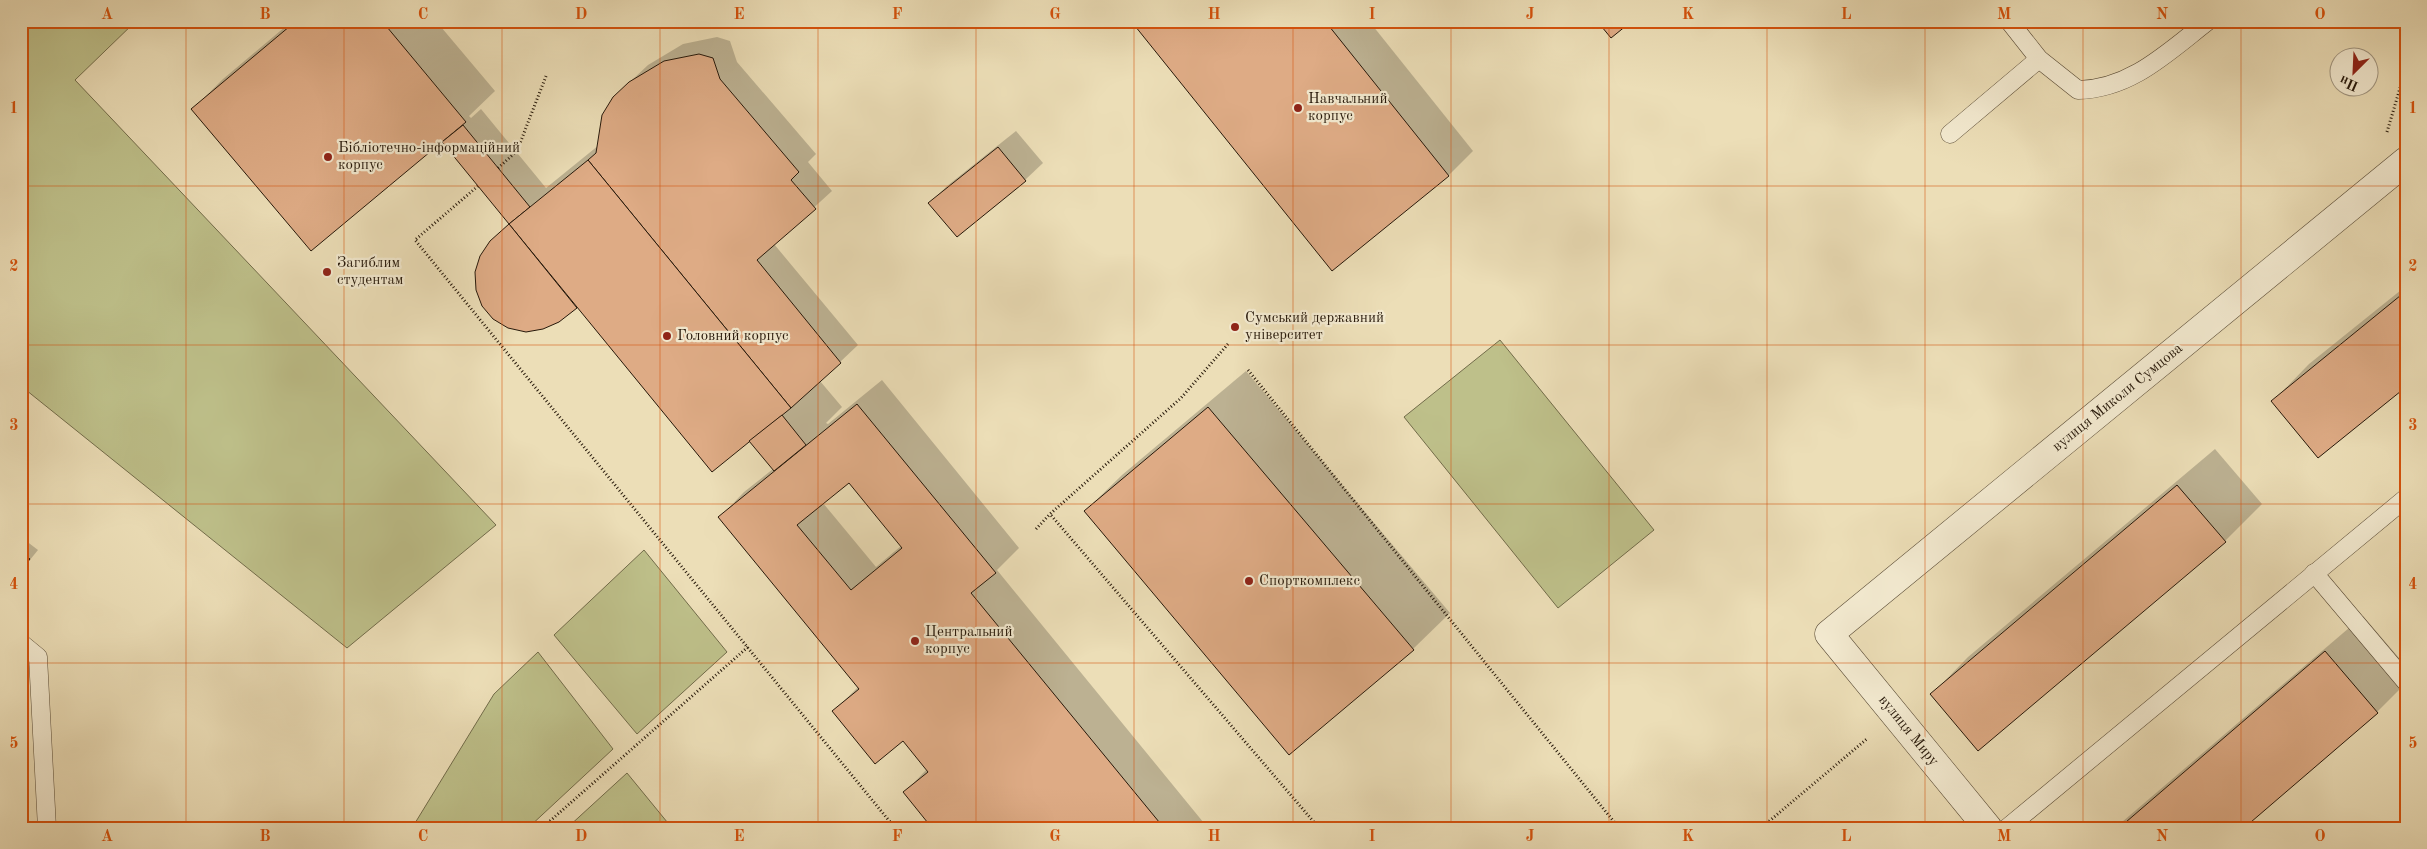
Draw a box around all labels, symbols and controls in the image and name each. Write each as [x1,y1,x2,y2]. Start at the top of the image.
text: A [101,7,113,23]
text: B [259,7,271,23]
text: C [418,7,428,23]
text: D [575,7,587,23]
text: E [733,7,745,23]
text: F [892,7,903,23]
text: G [1049,7,1061,23]
text: H [1207,7,1221,23]
text: I [1368,7,1376,23]
text: J [1526,7,1535,23]
text: K [1682,7,1694,23]
text: L [1841,7,1852,23]
text: M [1997,7,2011,23]
text: N [2156,7,2169,23]
text: O [2314,7,2326,23]
north arrow [2330,48,2380,98]
text: Пн [2337,73,2361,93]
place label: Навчальний корпус [1308,92,1387,124]
text: 1 [9,101,19,117]
text: 1 [2408,101,2418,117]
marker: Навчальний корпус [1292,102,1304,114]
place label: Бібліотечно-інформаційний корпус [338,141,520,173]
marker: Бібліотечно-інформаційний корпус [322,151,334,163]
place label: Загиблим студентам [337,256,404,288]
text: 2 [9,259,19,275]
text: 2 [2408,259,2418,275]
marker: Загиблим студентам [321,266,333,278]
place label: Сумський державний університет [1245,311,1384,343]
marker: Сумський державний університет [1229,321,1241,333]
place label: Головний корпус [677,329,789,344]
marker: Головний корпус [661,330,673,342]
street label: вулиця Миколи Сумцова [2050,341,2186,455]
text: 3 [9,418,19,434]
text: 3 [2408,418,2418,434]
place label: Спорткомплекс [1259,574,1360,589]
marker: Спорткомплекс [1243,575,1255,587]
text: 4 [9,577,19,593]
text: 4 [2408,577,2418,593]
place label: Центральний корпус [925,625,1013,657]
marker: Центральний корпус [909,635,921,647]
street label: вулиця Миру [1875,693,1941,769]
text: 5 [9,736,19,752]
text: 5 [2408,736,2418,752]
text: A [101,829,113,845]
text: B [259,829,271,845]
text: C [418,829,428,845]
text: D [575,829,587,845]
text: E [733,829,745,845]
text: F [892,829,903,845]
text: G [1049,829,1061,845]
text: H [1207,829,1221,845]
text: I [1368,829,1376,845]
text: J [1526,829,1535,845]
text: K [1682,829,1694,845]
text: L [1841,829,1852,845]
text: M [1997,829,2011,845]
text: N [2156,829,2169,845]
text: O [2314,829,2326,845]

